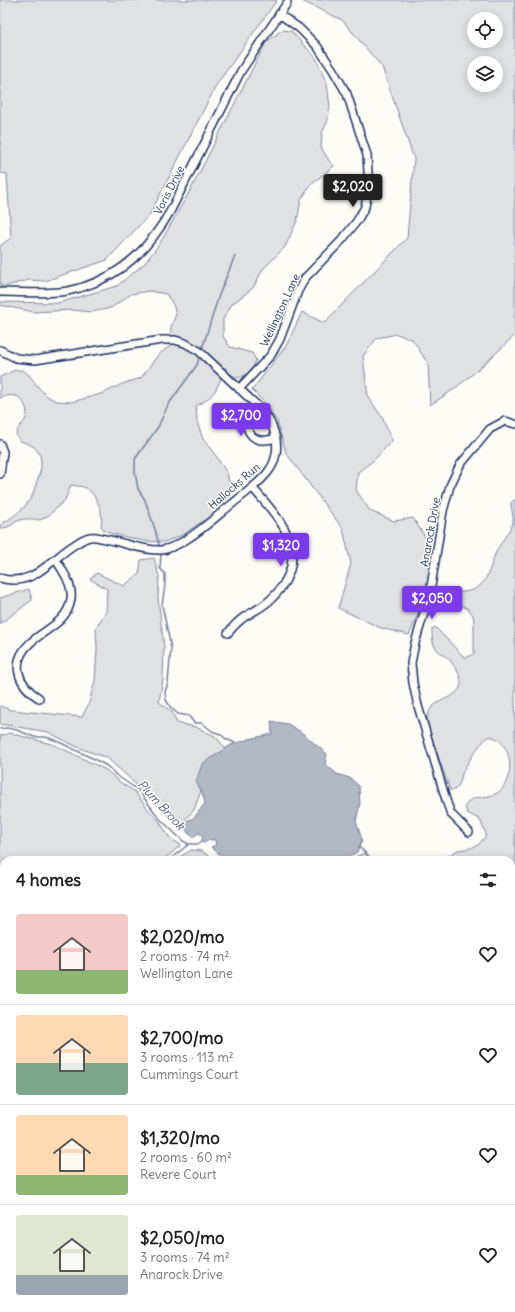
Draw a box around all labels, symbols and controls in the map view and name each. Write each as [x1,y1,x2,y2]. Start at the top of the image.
map controls [467,12,503,92]
button: locate [467,12,503,48]
button: layers [467,56,503,92]
street label: Voris Drive [151,163,187,217]
pin: $2,020 [320,174,386,208]
text: $2,020 [332,178,374,195]
street label: Wellington Lane [257,271,303,349]
pin: $2,700 [208,403,274,437]
text: $2,700 [221,407,261,424]
street label: Hallocks Run [205,460,263,512]
street label: Anarock Drive [417,496,443,568]
pin: $1,320 [248,533,314,567]
text: $1,320 [262,537,300,554]
pin: $2,050 [399,586,465,620]
text: $2,050 [411,590,453,607]
water label: Plum Brook [135,777,189,833]
text: 4 homes [16,869,81,891]
icon: filters [477,869,499,891]
text: $2,020/mo [140,926,224,948]
icon: home [48,930,96,978]
icon: heart [477,943,499,965]
text: 2 rooms · 74 m² [140,948,229,965]
text: Wellington Lane [140,965,233,982]
text: $2,700/mo [140,1027,223,1049]
icon: home [48,1031,96,1079]
icon: heart [477,1044,499,1066]
text: 3 rooms · 113 m² [140,1049,234,1066]
text: Cummings Court [140,1066,238,1083]
text: $1,320/mo [140,1127,220,1149]
icon: home [48,1131,96,1179]
icon: heart [477,1144,499,1166]
text: 2 rooms · 60 m² [140,1149,232,1166]
text: Revere Court [140,1166,216,1183]
text: $2,050/mo [140,1227,225,1249]
icon: home [48,1231,96,1279]
icon: heart [477,1244,499,1266]
text: 3 rooms · 74 m² [140,1249,230,1266]
text: Anarock Drive [140,1266,223,1283]

